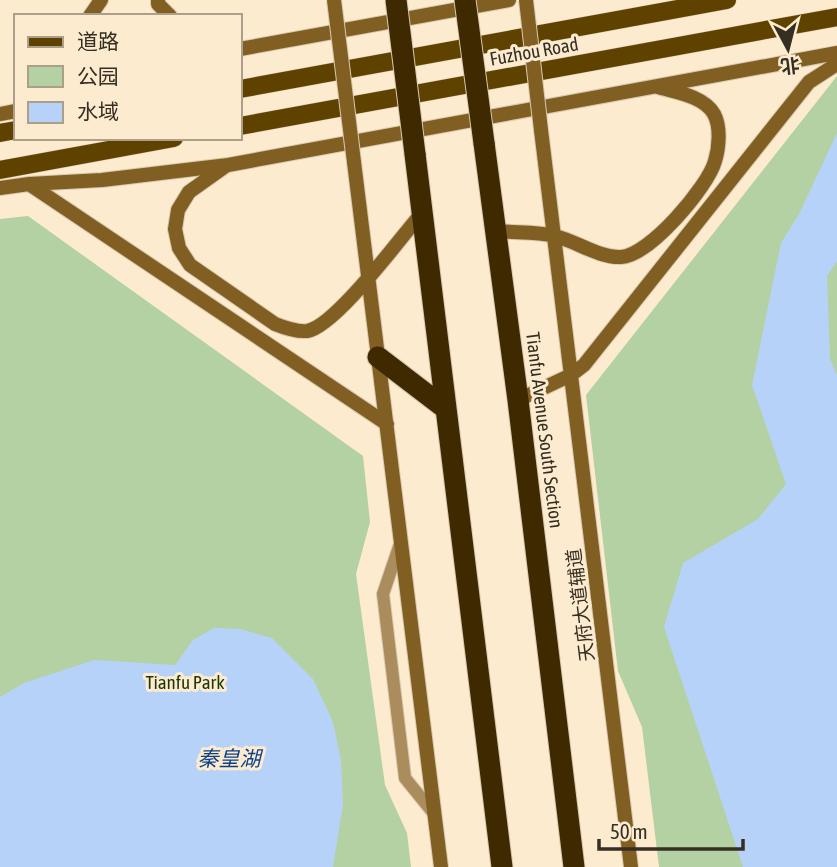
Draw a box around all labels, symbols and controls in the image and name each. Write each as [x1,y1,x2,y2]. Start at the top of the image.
legend [14,14,242,140]
north arrow [753,14,823,84]
text: 道路 [77,29,119,53]
street label: Fuzhou Road [488,32,580,70]
text: 北 [779,54,801,78]
text: 公园 [77,64,119,88]
text: 水域 [77,99,119,123]
street label: Tianfu Avenue South Section [522,331,568,529]
street label: 天府大道辅道 [562,547,598,663]
park label: Tianfu Park [145,671,225,693]
water label: 秦皇湖 [198,746,263,770]
scale bar [599,808,742,852]
text: 50 m [610,819,648,843]

